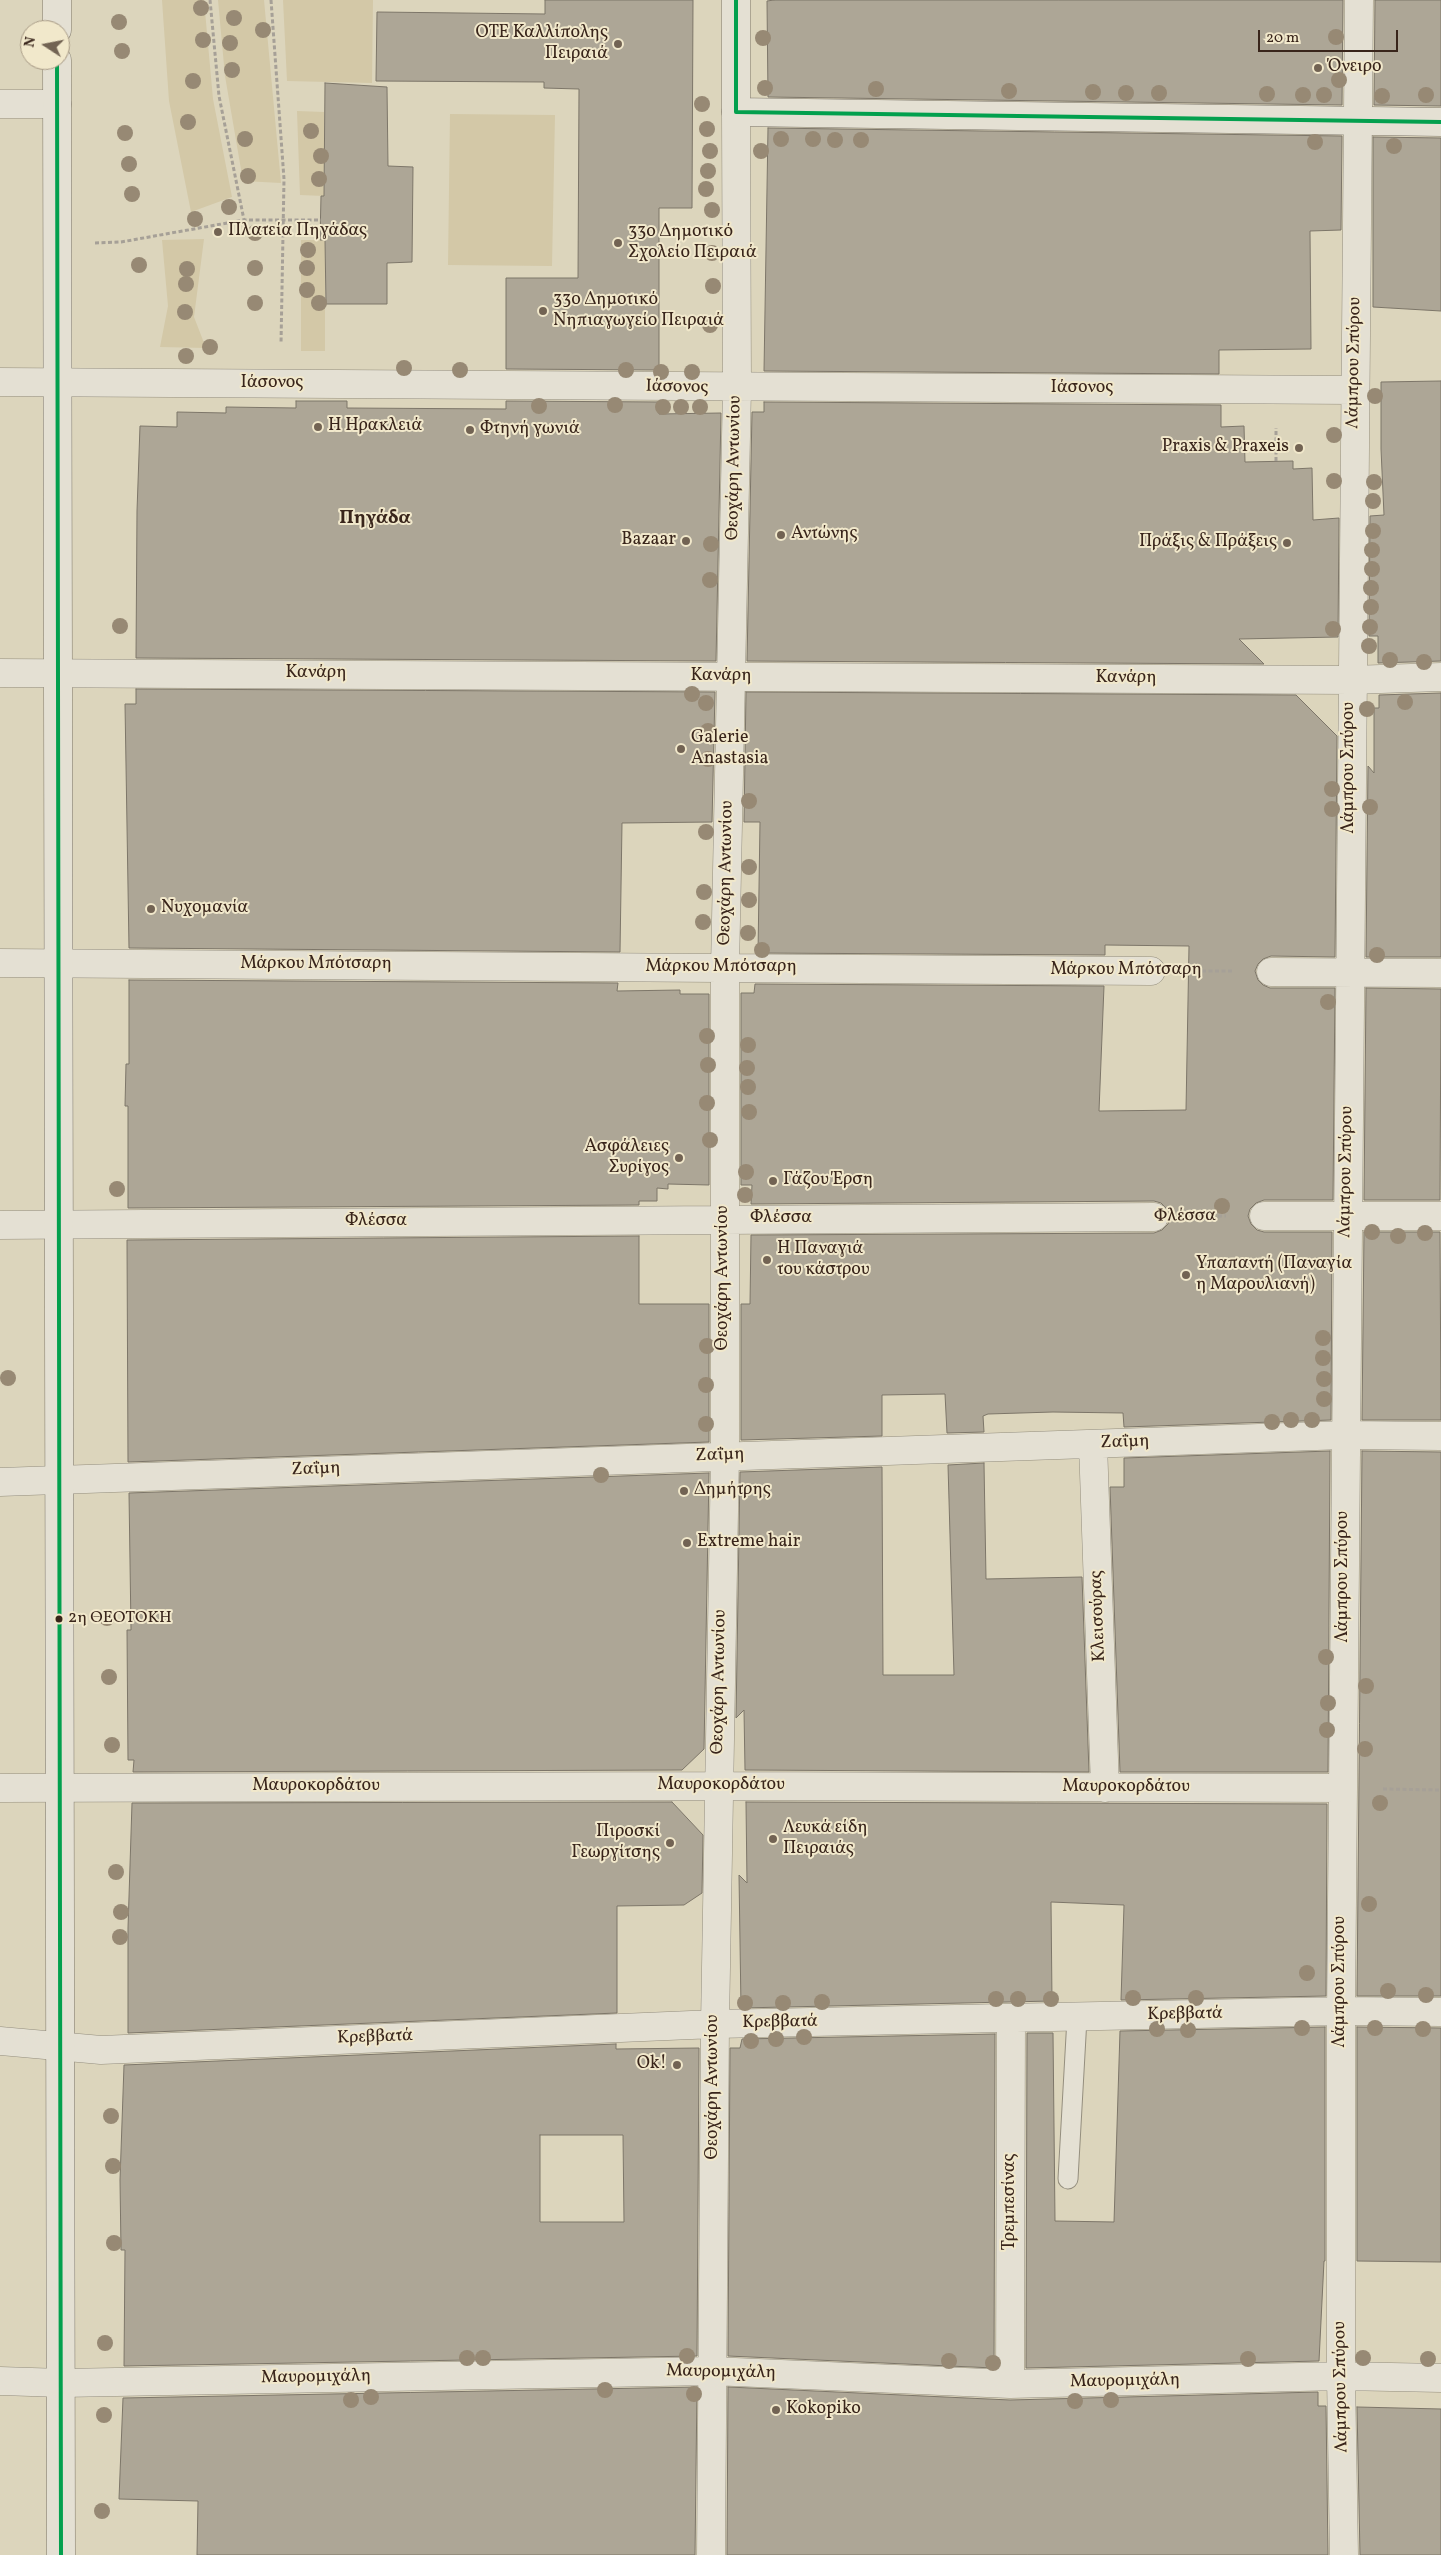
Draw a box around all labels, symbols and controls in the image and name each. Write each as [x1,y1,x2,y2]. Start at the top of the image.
north arrow [20,20,70,70]
scale bar [1261,20,1401,52]
place label: ΟΤΕ Καλλίπολης Πειραιά [475,23,608,66]
text: 20 m [1266,28,1299,49]
text: N [20,35,41,49]
marker: ΟΤΕ Καλλίπολης Πειραιά [612,38,624,50]
place label: Όνειρο [1328,57,1382,79]
marker: Όνειρο [1312,62,1324,74]
place label: Πλατεία Πηγάδας [228,221,367,243]
place label: 33ο Δημοτικό Σχολείο Πειραιά [628,222,757,264]
marker: Πλατεία Πηγάδας [212,226,224,238]
marker: 33ο Δημοτικό Σχολείο Πειραιά [612,237,624,249]
place label: 33ο Δημοτικό Νηπιαγωγείο Πειραιά [553,290,724,332]
street label: Λάμπρου Σπύρου [1343,297,1367,429]
marker: 33ο Δημοτικό Νηπιαγωγείο Πειραιά [537,305,549,317]
street label: Ιάσονος [241,373,303,395]
street label: Ιάσονος [645,377,709,399]
street label: Ιάσονος [1051,378,1113,400]
street label: Θεοχάρη Αντωνίου [723,395,747,541]
place label: Η Ηρακλειά [328,416,422,438]
place label: Φτηνή γωνιά [480,419,580,441]
marker: Η Ηρακλειά [312,421,324,433]
marker: Φτηνή γωνιά [464,424,476,436]
place label: Praxis & Praxeis [1162,437,1289,459]
marker: Praxis & Praxeis [1293,442,1305,454]
district label: Πηγάδα [339,509,411,531]
place label: Αντώνης [791,524,858,546]
marker: Αντώνης [775,529,787,541]
place label: Bazaar [621,530,676,552]
place label: Πράξις & Πράξεις [1139,532,1277,554]
marker: Bazaar [680,535,692,547]
marker: Πράξις & Πράξεις [1281,537,1293,549]
street label: Κανάρη [285,663,347,685]
street label: Κανάρη [690,666,752,688]
street label: Κανάρη [1095,668,1157,690]
street label: Λάμπρου Σπύρου [1339,702,1361,834]
place label: Galerie Anastasia [691,728,768,771]
marker: Galerie Anastasia [675,743,687,755]
street label: Θεοχάρη Αντωνίου [715,800,739,946]
place label: Νυχομανία [161,898,248,920]
marker: Νυχομανία [145,903,157,915]
street label: Μάρκου Μπότσαρη [240,954,392,976]
street label: Μάρκου Μπότσαρη [645,957,797,979]
street label: Μάρκου Μπότσαρη [1050,960,1202,982]
street label: Λάμπρου Σπύρου [1335,1106,1359,1238]
place label: Ασφάλειες Συρίγος [584,1137,669,1180]
marker: Ασφάλειες Συρίγος [673,1152,685,1164]
place label: Γάζου Έρση [783,1170,873,1192]
marker: Γάζου Έρση [767,1175,779,1187]
street label: Θεοχάρη Αντωνίου [713,1206,735,1350]
street label: Φλέσσα [1154,1206,1216,1228]
street label: Φλέσσα [750,1208,812,1230]
street label: Φλέσσα [345,1211,407,1233]
place label: Η Παναγιά του κάστρου [777,1239,870,1282]
marker: Η Παναγιά του κάστρου [761,1254,773,1266]
place label: Υπαπαντή (Παναγία η Μαρουλιανή) [1196,1254,1352,1296]
marker: Υπαπαντή (Παναγία η Μαρουλιανή) [1180,1269,1192,1281]
street label: Ζαΐμη [1100,1431,1150,1455]
street label: Ζαΐμη [695,1444,745,1468]
street label: Ζαΐμη [291,1458,341,1482]
place label: Δημήτρης [694,1480,771,1502]
marker: Δημήτρης [678,1485,690,1497]
street label: Λάμπρου Σπύρου [1333,1511,1355,1643]
place label: Extreme hair [697,1532,800,1554]
marker: Extreme hair [681,1537,693,1549]
street label: Κλεισούρας [1087,1570,1111,1662]
place label: 2η ΘΕΟΤΟΚΗ [68,1609,172,1629]
street label: Θεοχάρη Αντωνίου [708,1609,732,1755]
marker: 2η ΘΕΟΤΟΚΗ [54,1614,64,1624]
street label: Μαυροκορδάτου [657,1775,785,1797]
street label: Μαυροκορδάτου [252,1776,380,1798]
street label: Μαυροκορδάτου [1062,1777,1190,1799]
place label: Λευκά είδη Πειραιάς [783,1818,868,1860]
place label: Πιροσκί Γεωργίτσης [571,1822,660,1865]
marker: Λευκά είδη Πειραιάς [767,1833,779,1845]
marker: Πιροσκί Γεωργίτσης [664,1837,676,1849]
street label: Λάμπρου Σπύρου [1330,1916,1352,2048]
street label: Κρεββατά [1147,2004,1223,2026]
street label: Κρεββατά [742,2012,818,2034]
street label: Θεοχάρη Αντωνίου [703,2015,725,2159]
street label: Κρεββατά [337,2026,413,2050]
place label: Ok! [637,2054,667,2076]
marker: Ok! [671,2059,683,2071]
street label: Τρεμπεσίνας [1000,2153,1022,2251]
street label: Λάμπρου Σπύρου [1330,2321,1354,2453]
street label: Μαυρομιχάλη [666,2361,776,2385]
street label: Μαυρομιχάλη [261,2366,371,2390]
street label: Μαυρομιχάλη [1070,2370,1180,2394]
place label: Kokopiko [786,2399,861,2421]
marker: Kokopiko [770,2404,782,2416]

